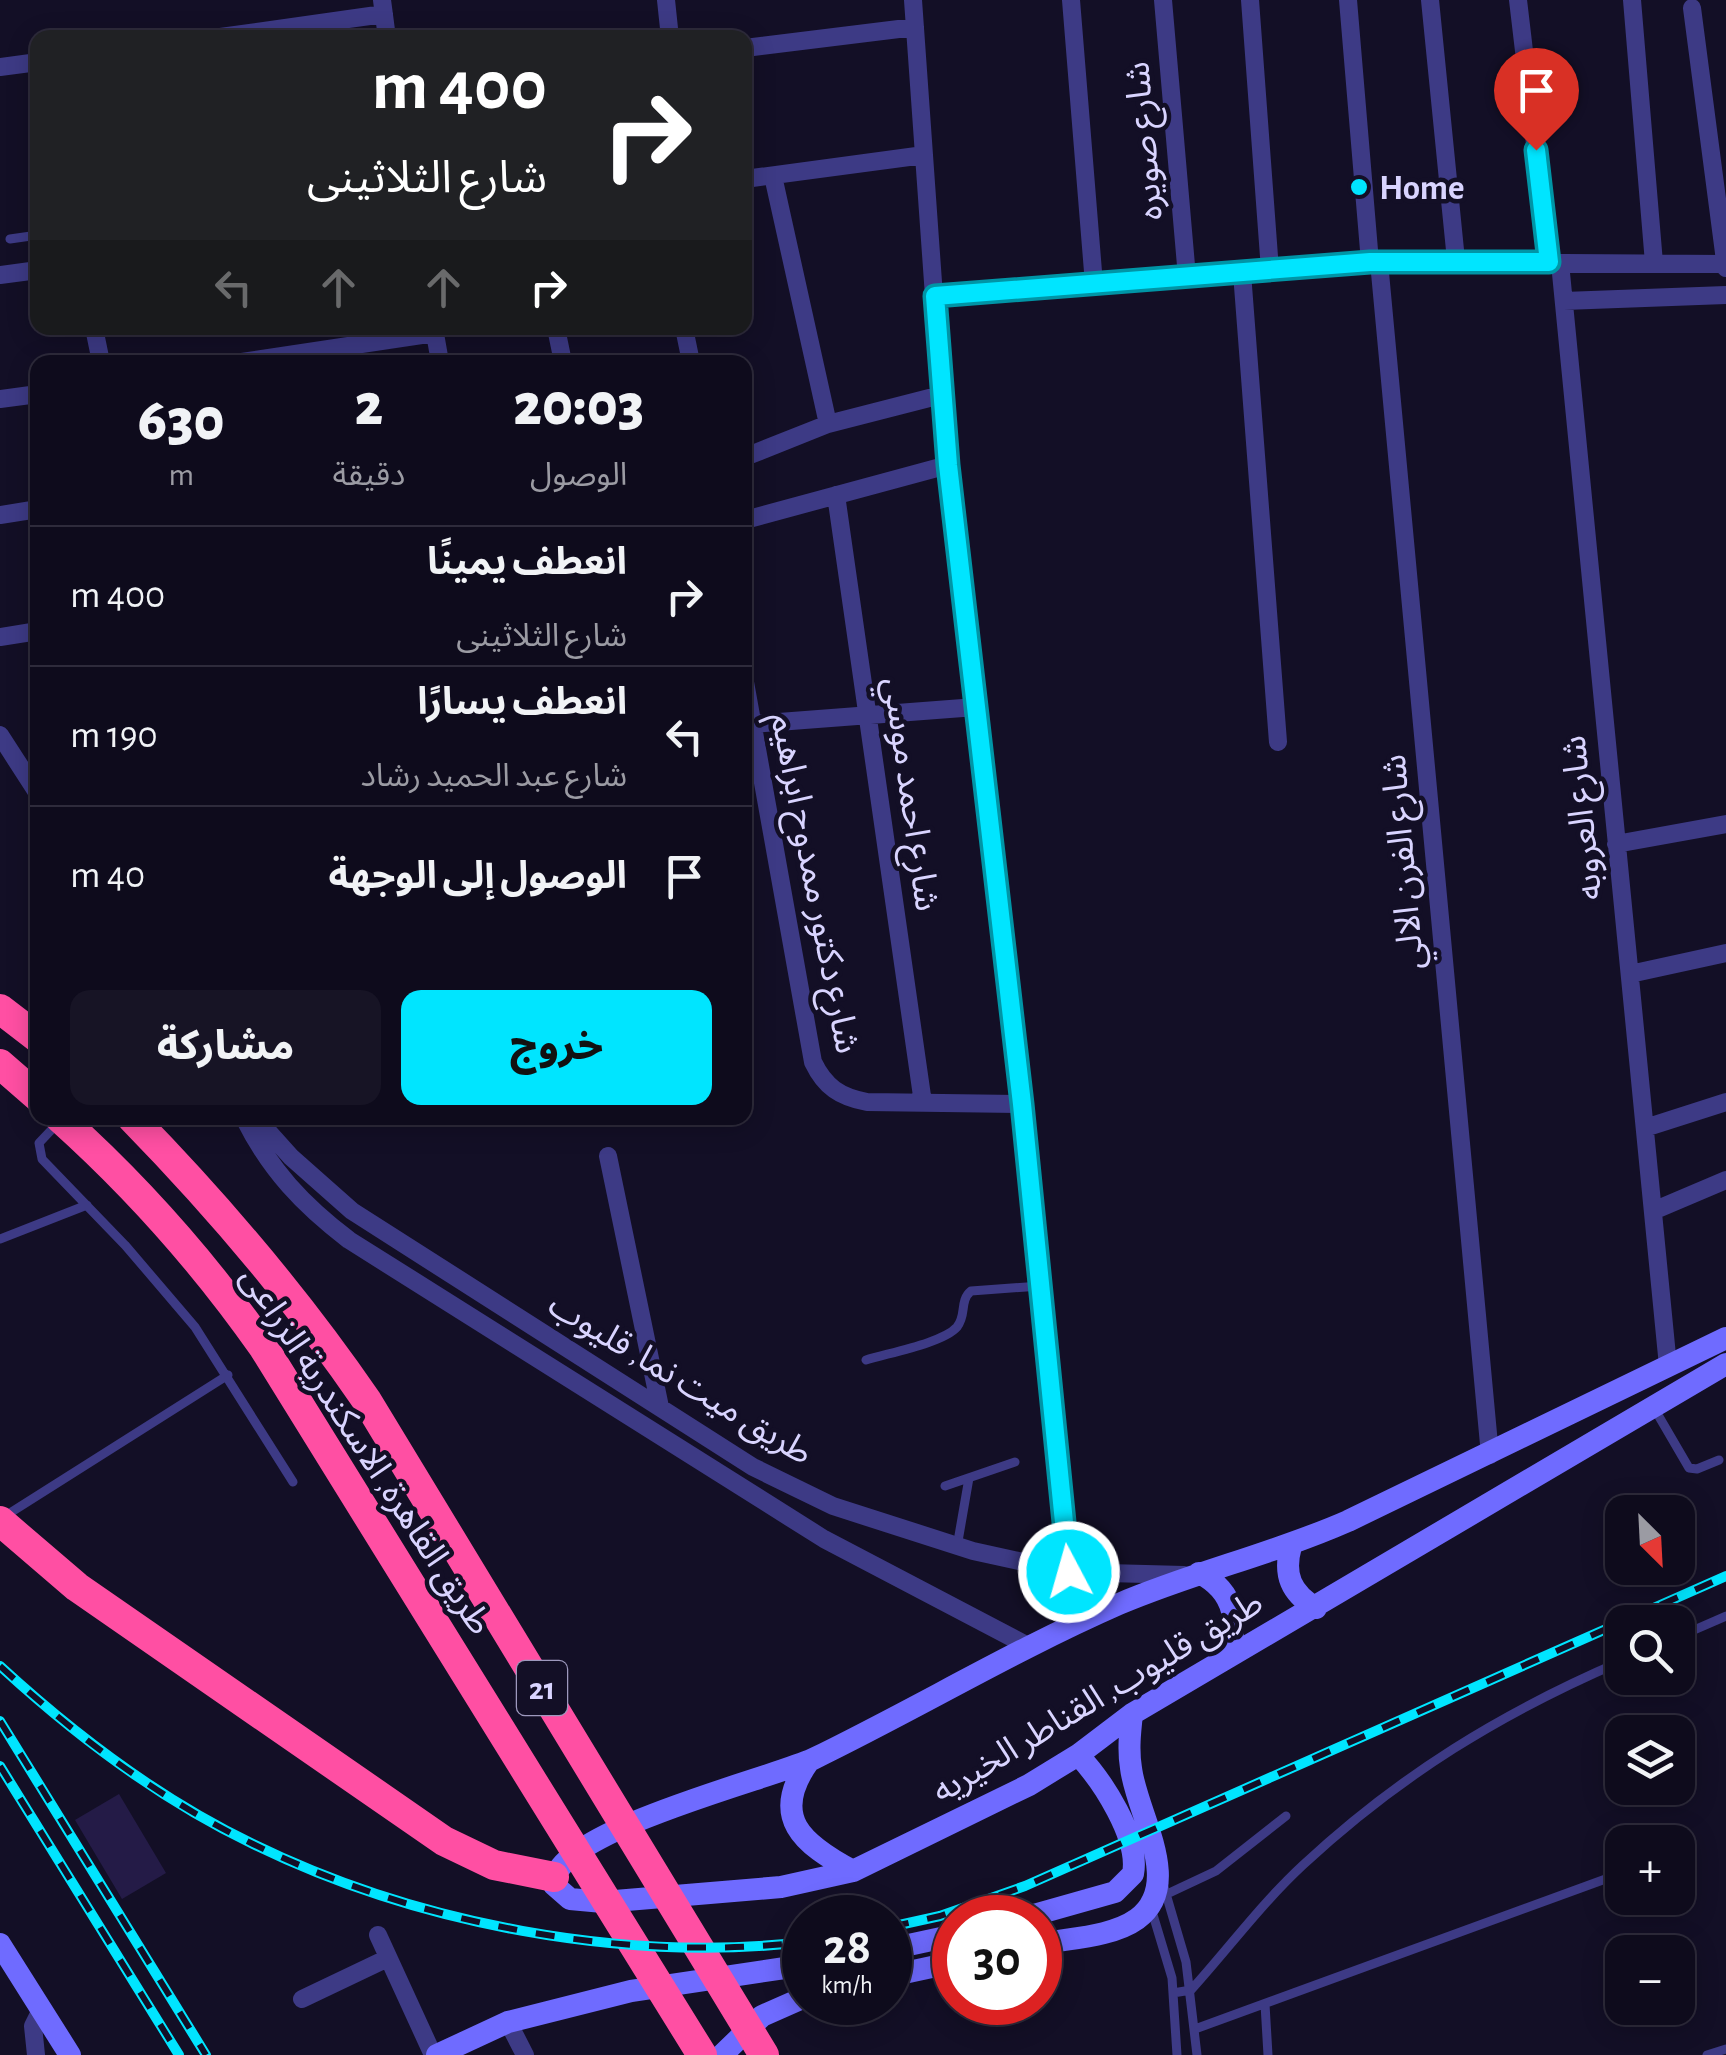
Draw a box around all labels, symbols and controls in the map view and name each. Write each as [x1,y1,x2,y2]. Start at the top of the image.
pin [1494,48,1579,151]
text: 400 m [372,52,547,122]
street label: شارع صويره [1120,59,1176,222]
icon: arrive [1509,63,1564,118]
icon: right [582,70,712,200]
text: شارع الثلاثينى [307,156,547,201]
place label: Home [1379,171,1465,206]
marker: Home [1348,176,1370,198]
icon: left [206,260,261,315]
icon: ahead [311,260,366,315]
icon: ahead [416,260,471,315]
icon: right [521,260,576,315]
text: 2 [355,376,383,436]
text: 20:03 [513,376,644,436]
text: 630 [138,391,225,451]
text: m [168,459,194,491]
text: دقيقة [332,459,405,491]
text: الوصول [530,459,627,491]
text: انعطف يمينًا [427,544,627,582]
icon: right [657,569,712,624]
text: 400 m [70,577,165,615]
text: شارع الثلاثينى [456,620,627,652]
street label: شارع احمد موسي [869,675,944,914]
text: انعطف يسارًا [417,684,627,722]
icon: left [657,709,712,764]
street label: شارع دكتور ممدوح ابراهيم [756,710,865,1058]
text: 190 m [70,717,158,755]
street label: شارع العروبه [1556,733,1616,902]
street label: شارع الفرن الالي [1377,752,1438,971]
text: شارع عبد الحميد رشاد [360,760,627,792]
icon: arrive [657,849,712,904]
text: 40 m [70,857,145,895]
text: الوصول إلى الوجهة [329,858,627,896]
button: مشاركة [70,990,381,1105]
button: خروج [401,990,712,1105]
street label: طريق القاهرة, الاسكندرية الزراعى [232,1261,498,1642]
street label: طريق ميت نما, قليوب [541,1287,818,1473]
north arrow [1605,1495,1695,1585]
map controls [1605,1495,1695,2025]
position arrow [1017,1520,1121,1624]
street label: طريق قليوب, القناطر الخيريه [926,1585,1270,1812]
button: search [1605,1605,1695,1695]
road number: 21 [517,1661,567,1715]
button: layers [1605,1715,1695,1805]
button: + [1605,1825,1695,1915]
speed limit sign: 30 [932,1895,1062,2025]
text: 28 [823,1923,871,1973]
button: − [1605,1935,1695,2025]
text: km/h [821,1973,873,1998]

